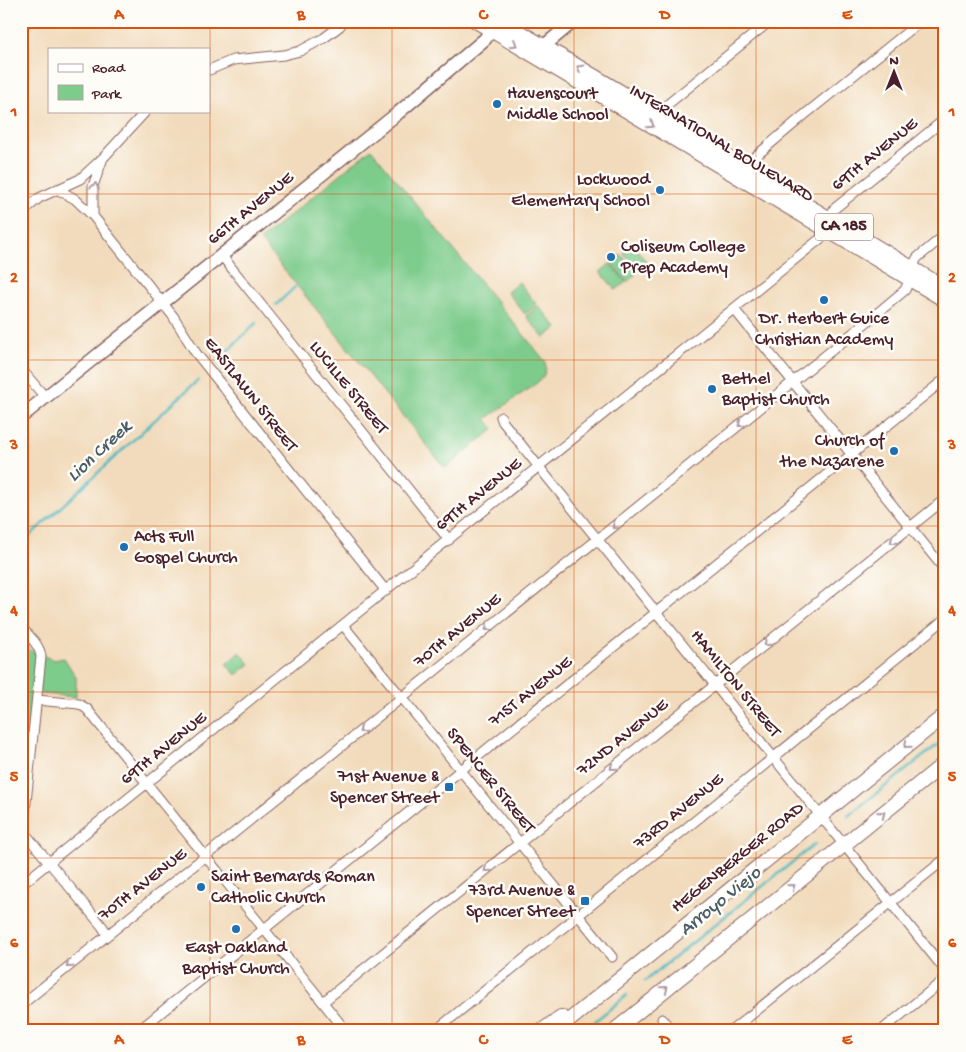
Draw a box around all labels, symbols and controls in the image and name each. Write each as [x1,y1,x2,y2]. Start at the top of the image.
text: A [113,7,125,26]
text: B [296,7,306,26]
text: C [478,7,489,26]
text: D [658,7,671,26]
text: E [842,7,853,26]
one-way arrow [508,37,517,47]
legend [48,48,210,112]
north arrow [868,48,918,98]
text: N [889,53,899,70]
text: Road [92,60,126,78]
one-way arrow [576,64,585,74]
street label: INTERNATIONAL BOULEVARD [625,81,817,208]
place label: Havenscourt Middle School [507,84,609,126]
text: Park [91,86,122,104]
marker: Havenscourt Middle School [491,98,503,110]
text: 1 [10,104,17,123]
text: 1 [948,104,955,123]
street label: 69TH AVENUE [828,113,923,196]
one-way arrow [646,118,655,128]
street label: 66TH AVENUE [204,167,299,250]
place label: Lockwood Elementary School [511,170,651,212]
one-way arrow [89,182,99,191]
marker: Lockwood Elementary School [654,184,666,196]
road number: CA 185 [815,213,873,240]
place label: Coliseum College Prep Academy [620,237,746,279]
marker: Coliseum College Prep Academy [605,251,617,263]
text: 2 [10,270,18,289]
text: 2 [948,270,956,289]
marker: Dr. Herbert Guice Christian Academy [818,294,830,306]
place label: Dr. Herbert Guice Christian Academy [755,309,893,351]
street label: EASTLAWN STREET [199,333,302,457]
street label: LUCILLE STREET [304,337,393,440]
place label: Bethel Baptist Church [721,369,830,411]
marker: Bethel Baptist Church [706,383,718,395]
water label: Lion Creek [63,415,138,488]
one-way arrow [738,418,747,426]
place label: Church of the Nazarene [779,431,885,473]
text: 3 [9,437,18,456]
text: 3 [947,437,956,456]
marker: Church of the Nazarene [888,445,900,457]
street label: 69TH AVENUE [432,453,527,536]
one-way arrow [612,520,621,528]
place label: Acts Full Gospel Church [134,527,238,569]
one-way arrow [890,535,899,544]
marker: Acts Full Gospel Church [118,541,130,553]
street label: 70TH AVENUE [409,589,506,673]
text: 4 [9,603,18,622]
text: 4 [947,603,956,622]
one-way arrow [485,622,494,630]
street label: HAMILTON STREET [685,626,785,743]
one-way arrow [764,637,773,645]
street label: 71ST AVENUE [484,651,578,733]
street label: 72ND AVENUE [572,694,673,782]
street label: 69TH AVENUE [117,707,212,790]
one-way arrow [359,724,368,732]
street label: SPENCER STREET [441,724,540,839]
one-way arrow [904,740,913,748]
one-way arrow [610,761,619,769]
place label: 71st Avenue & Spencer Street [330,767,441,809]
text: 5 [10,769,19,788]
street label: 73RD AVENUE [629,769,729,855]
text: 5 [948,769,957,788]
marker: 71st Avenue & Spencer Street [443,781,455,793]
street label: HEGENBERGER ROAD [667,798,809,918]
one-way arrow [876,811,885,819]
street label: 70TH AVENUE [94,844,192,927]
water label: Arroyo Viejo [676,861,767,942]
one-way arrow [484,864,493,872]
place label: Saint Bernards Roman Catholic Church [211,867,375,909]
marker: Saint Bernards Roman Catholic Church [195,881,207,893]
place label: 73rd Avenue & Spencer Street [466,881,577,923]
one-way arrow [786,884,795,892]
marker: 73rd Avenue & Spencer Street [579,895,591,907]
marker: East Oakland Baptist Church [230,923,242,935]
text: 6 [10,935,19,954]
text: 6 [948,935,957,954]
place label: East Oakland Baptist Church [181,938,290,980]
one-way arrow [66,960,75,969]
one-way arrow [660,986,669,995]
text: A [113,1032,125,1051]
text: B [296,1032,306,1051]
text: C [478,1032,489,1051]
text: D [658,1032,671,1051]
text: E [842,1032,853,1051]

